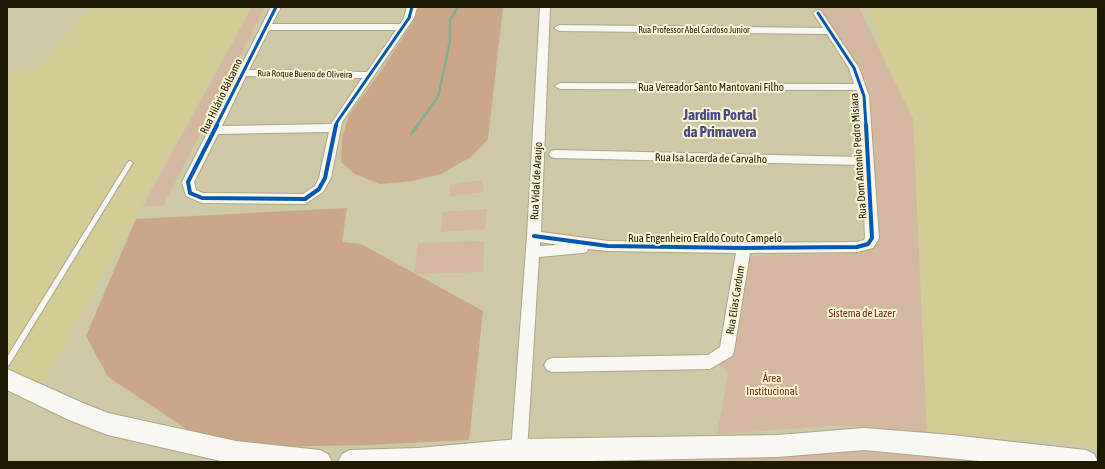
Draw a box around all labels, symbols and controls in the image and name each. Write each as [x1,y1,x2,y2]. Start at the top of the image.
street label: Rua Professor Abel Cardoso Junior [638,25,750,35]
street label: Rua Hilário Bálsamo [198,56,244,136]
street label: Rua Roque Bueno de Oliveira [257,68,353,80]
street label: Rua Vereador Santo Mantovani Filho [638,81,784,93]
street label: Rua Dom Antonio Pedro Misiara [848,92,868,220]
district label: Jardim Portal da Primavera [682,106,758,140]
street label: Rua Vidal de Araujo [528,142,544,220]
street label: Rua Isa Lacerda de Carvalho [655,151,767,165]
street label: Rua Engenheiro Eraldo Couto Campelo [628,232,782,244]
street label: Rua Elias Cardum [724,264,746,335]
park label: Sistema de Lazer [829,307,896,319]
park label: Área Institucional [746,372,798,397]

